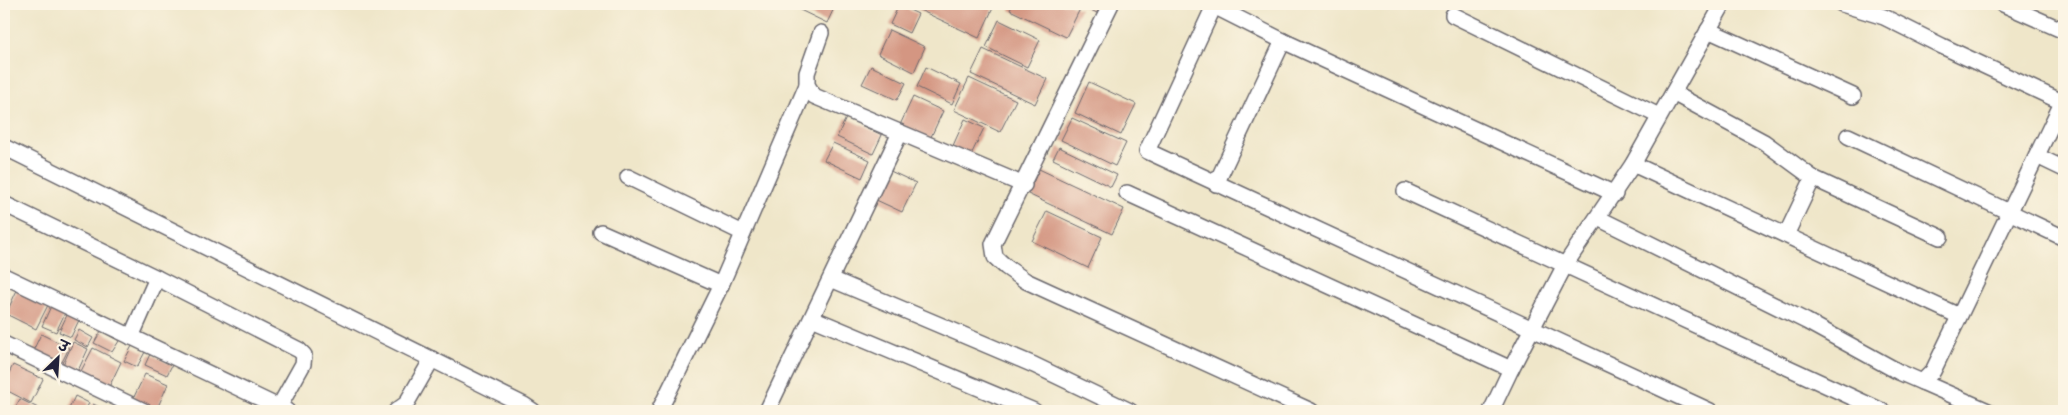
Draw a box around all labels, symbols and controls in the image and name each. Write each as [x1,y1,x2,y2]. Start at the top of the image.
north arrow [32,332,82,382]
text: उ [53,335,73,359]

